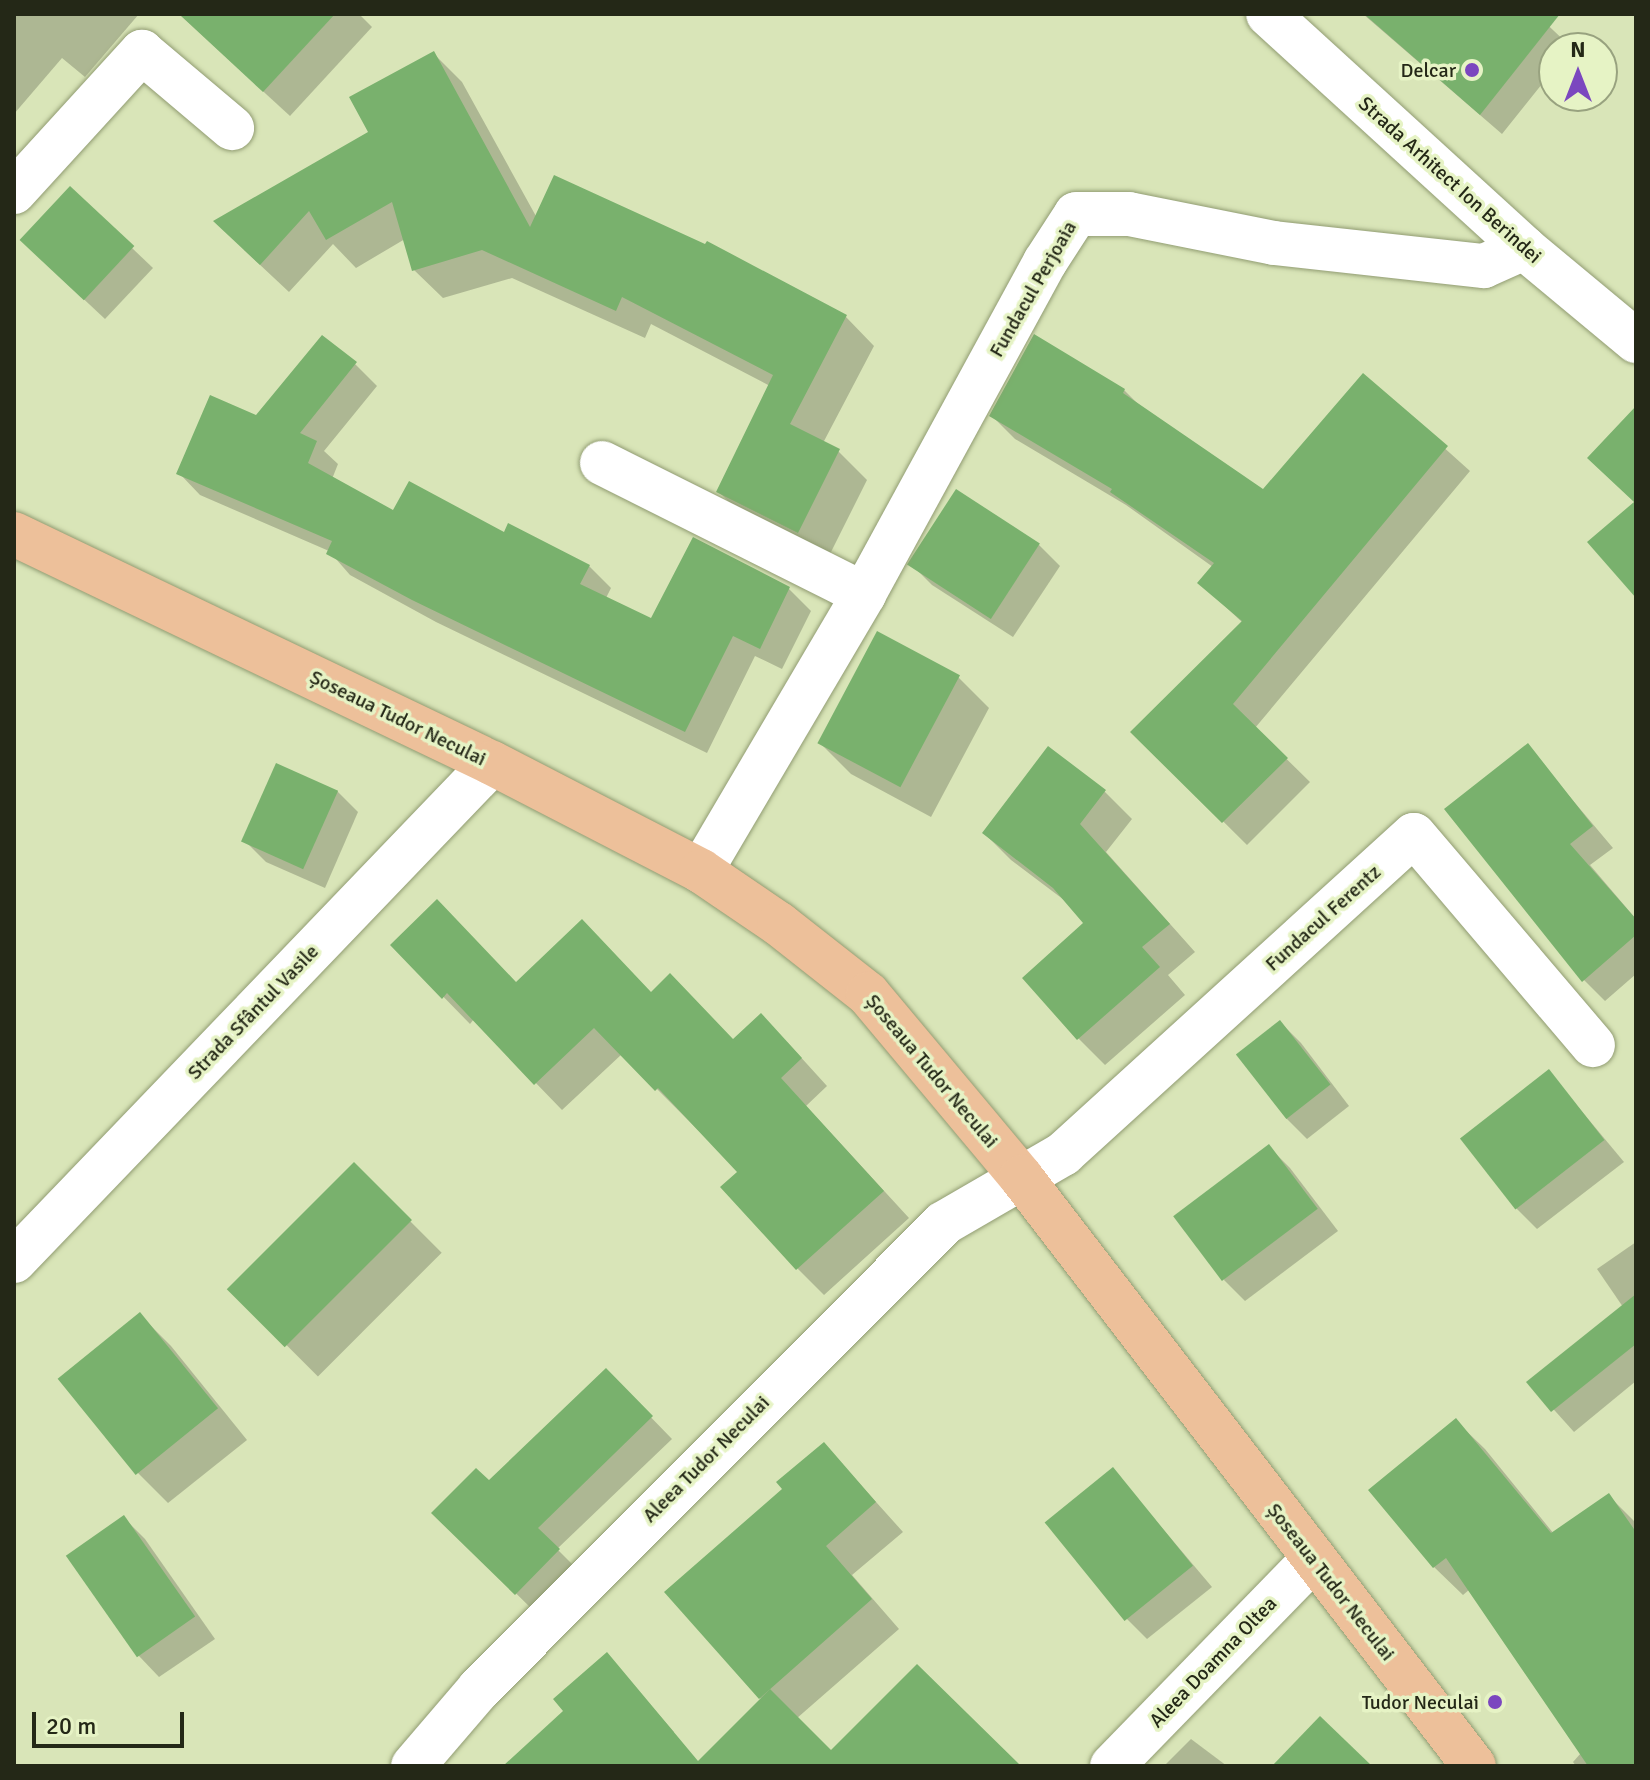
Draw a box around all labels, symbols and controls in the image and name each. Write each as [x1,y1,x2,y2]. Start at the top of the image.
north arrow [1538,32,1618,112]
text: N [1570,36,1586,63]
place label: Delcar [1400,58,1456,82]
marker: Delcar [1463,61,1481,79]
street label: Strada Arhitect Ion Berindei [1354,92,1546,268]
street label: Fundacul Perjoaia [984,217,1082,361]
street label: Șoseaua Tudor Neculai [306,665,490,771]
street label: Fundacul Ferentz [1260,860,1386,976]
street label: Strada Sfântul Vasile [182,940,324,1084]
street label: Șoseaua Tudor Neculai [861,989,1003,1153]
street label: Aleea Tudor Neculai [638,1391,774,1527]
street label: Șoseaua Tudor Neculai [1262,1498,1400,1666]
street label: Aleea Doamna Oltea [1144,1592,1282,1732]
place label: Tudor Neculai [1362,1690,1479,1714]
marker: Tudor Neculai [1486,1693,1504,1711]
scale bar [36,1696,188,1746]
text: 20 m [46,1711,96,1741]

